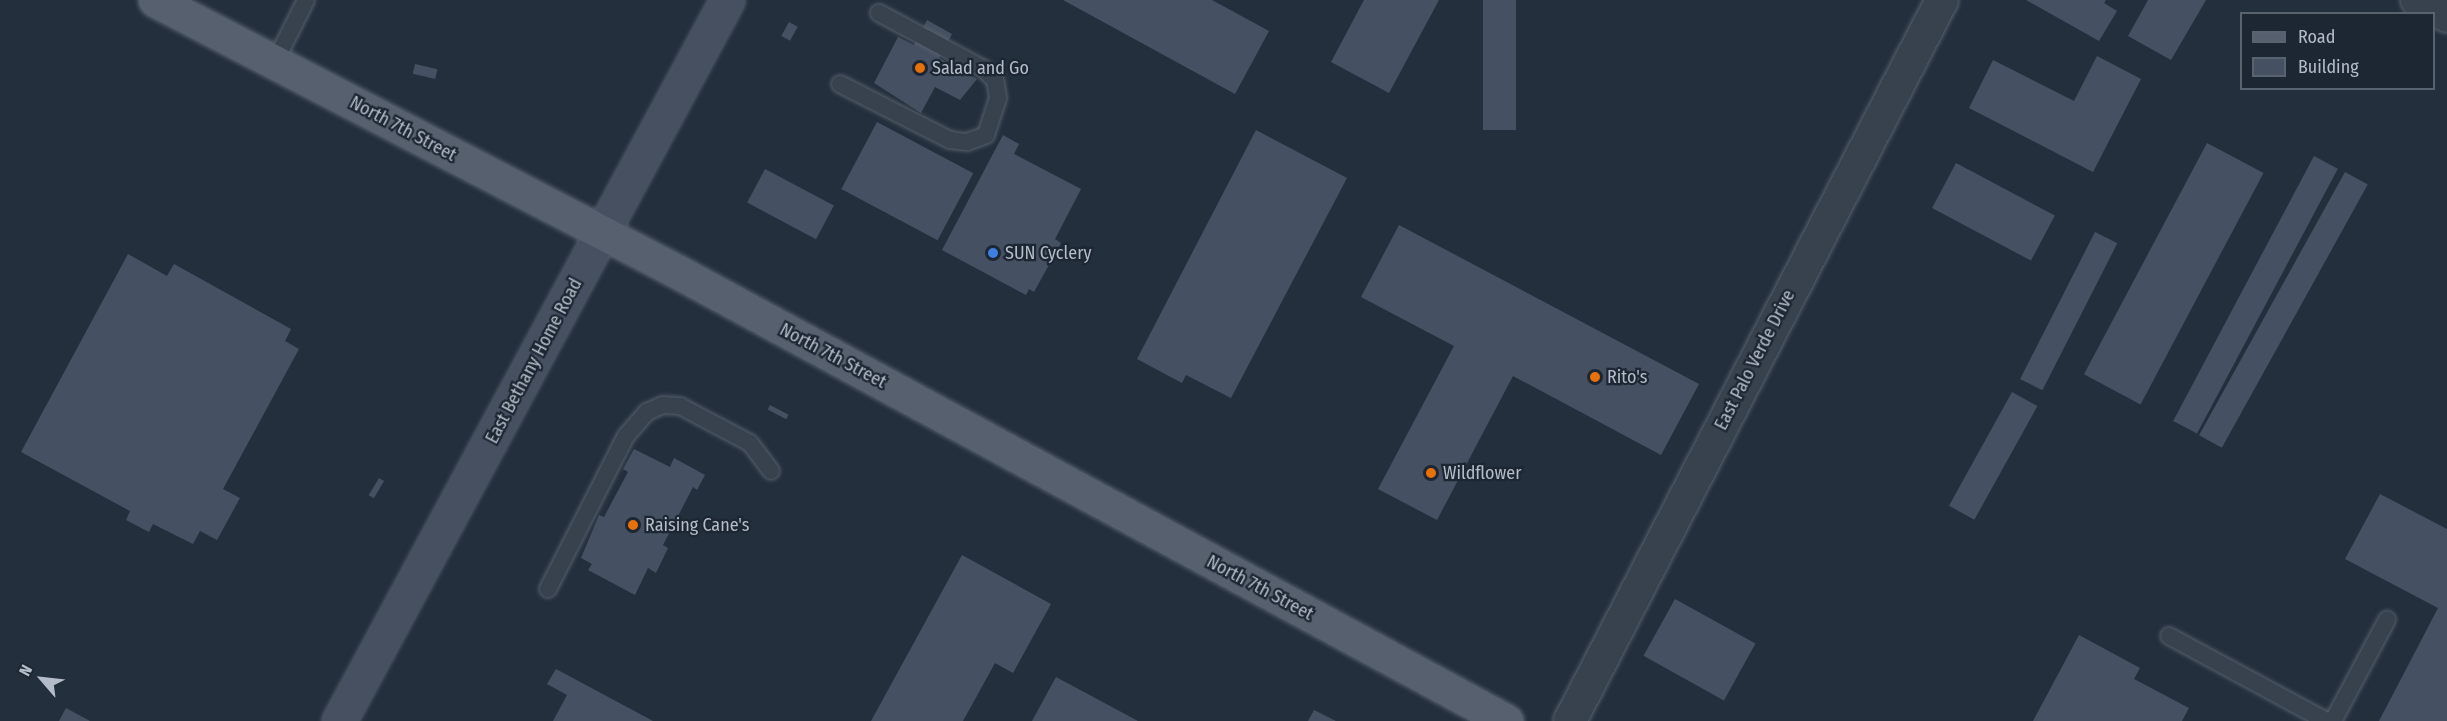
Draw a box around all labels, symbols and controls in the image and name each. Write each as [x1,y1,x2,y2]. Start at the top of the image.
legend [2240,12,2435,90]
text: Road [2298,26,2335,48]
text: Building [2298,56,2359,78]
place label: Salad and Go [932,57,1029,79]
marker: Salad and Go [913,61,927,75]
street label: North 7th Street [346,92,460,166]
place label: SUN Cyclery [1005,242,1091,264]
marker: SUN Cyclery [986,246,1000,260]
street label: East Bethany Home Road [481,275,587,447]
street label: East Palo Verde Drive [1710,286,1800,434]
street label: North 7th Street [776,319,890,393]
place label: Rito's [1607,366,1647,388]
marker: Rito's [1588,370,1602,384]
place label: Wildflower [1443,462,1521,484]
marker: Wildflower [1424,466,1438,480]
place label: Raising Cane's [645,514,750,536]
marker: Raising Cane's [626,518,640,532]
street label: North 7th Street [1203,551,1317,625]
north arrow [12,649,72,709]
text: N [15,662,36,679]

